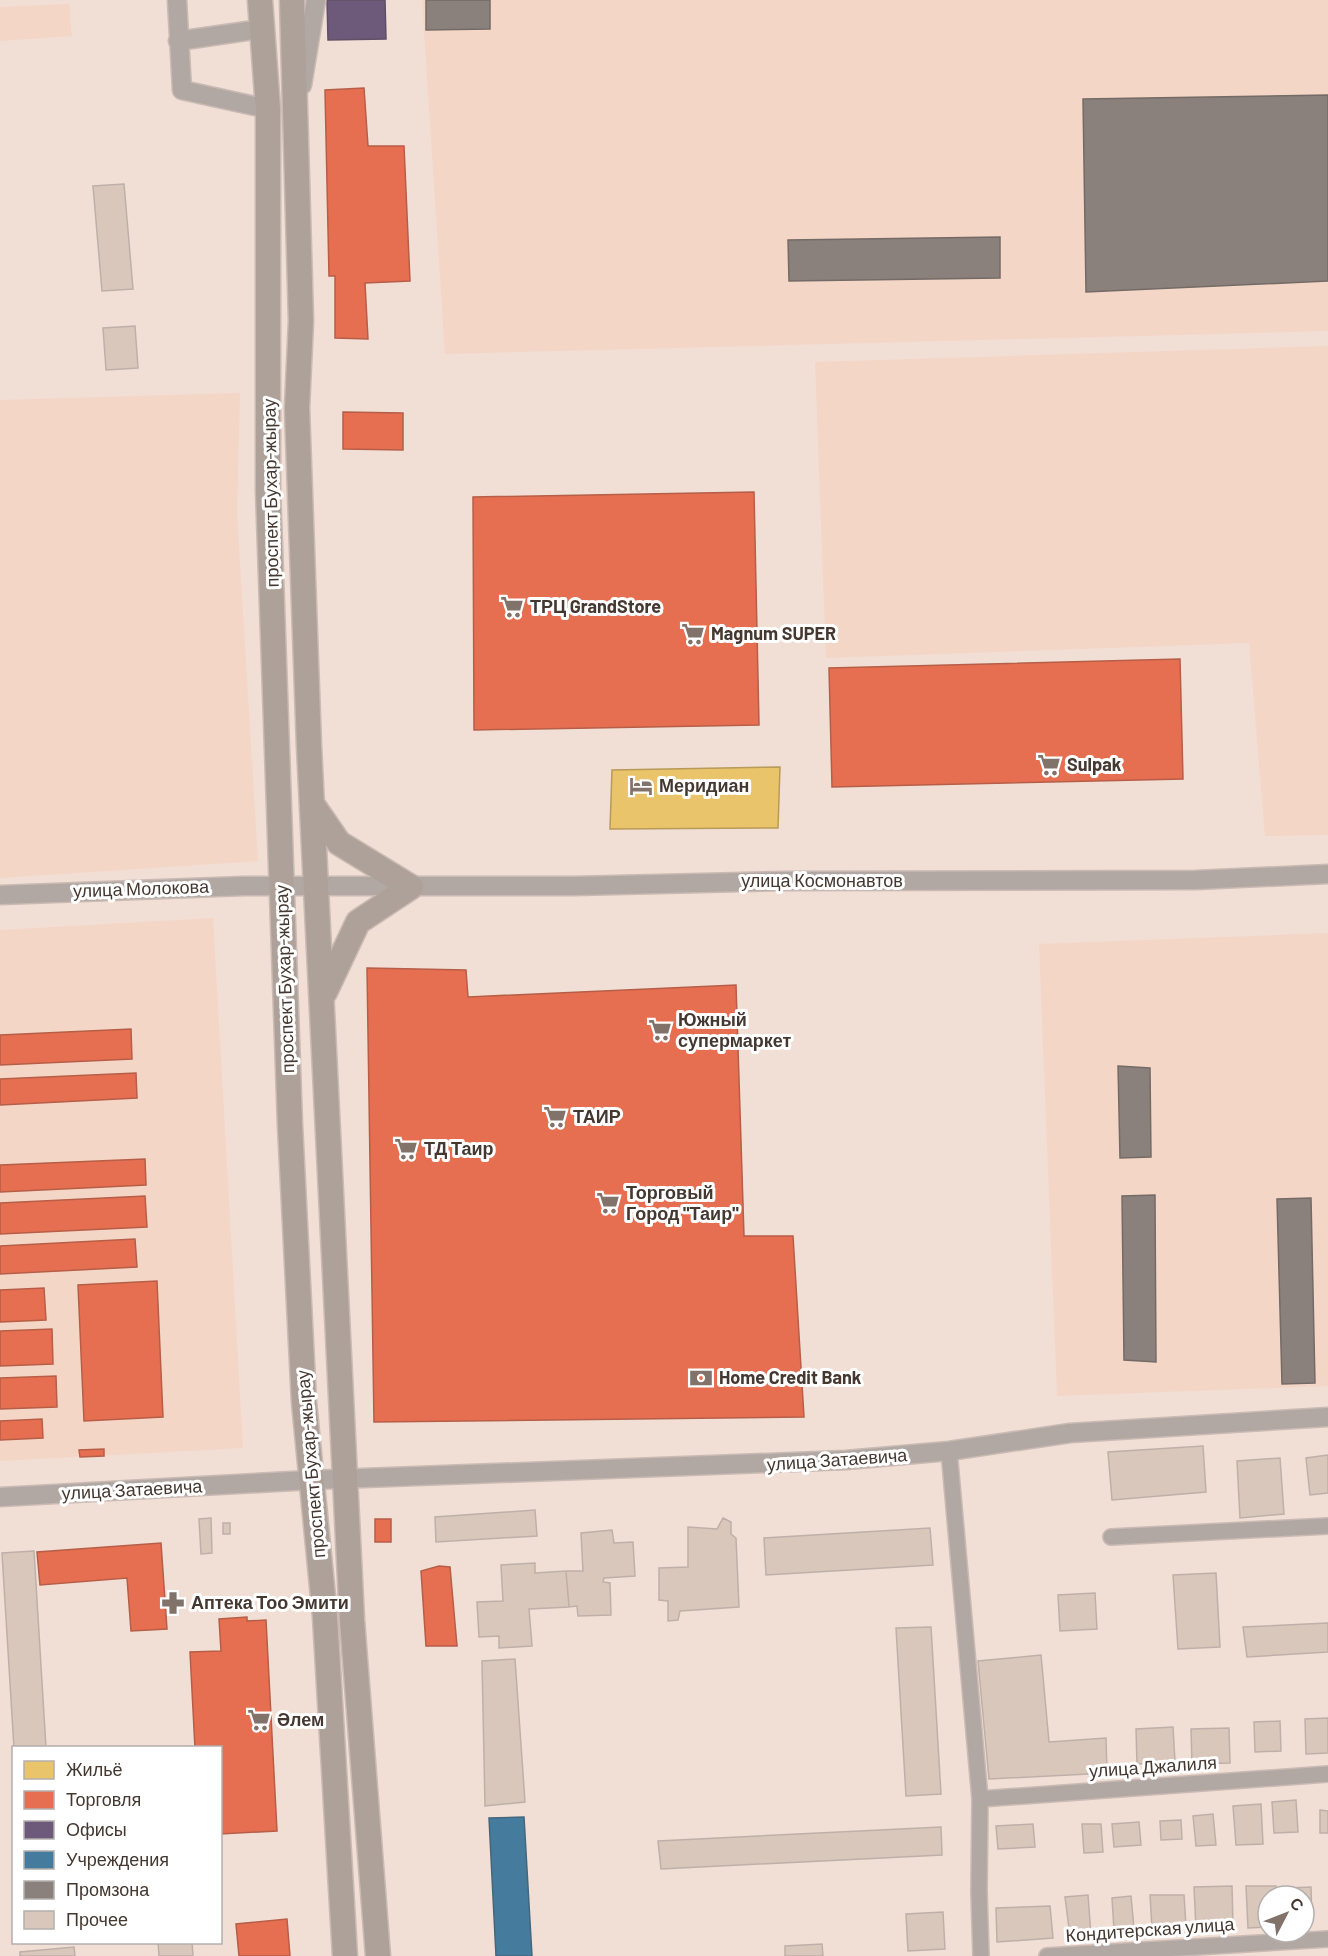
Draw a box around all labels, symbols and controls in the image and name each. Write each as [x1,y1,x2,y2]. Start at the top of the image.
street label: проспект Бухар-жырау [257,399,283,587]
supermarket icon: ТРЦ GrandStore [499,594,525,620]
place label: ТРЦ GrandStore [530,595,661,617]
supermarket icon: Magnum SUPER [680,621,706,647]
place label: Magnum SUPER [711,622,836,644]
supermarket icon: Sulpak [1036,752,1062,778]
place label: Sulpak [1067,753,1122,775]
hotel icon: Меридиан [628,773,654,799]
place label: Меридиан [659,774,749,796]
street label: улица Космонавтов [741,869,903,891]
street label: улица Молокова [73,875,210,901]
street label: проспект Бухар-жырау [270,884,298,1074]
place label: Южный супермаркет [678,1008,792,1051]
supermarket icon: Южный супермаркет [647,1017,673,1043]
supermarket icon: ТАИР [542,1104,568,1130]
place label: ТАИР [573,1105,621,1127]
supermarket icon: ТД Таир [393,1136,419,1162]
place label: ТД Таир [424,1137,494,1159]
place label: Торговый Город "Таир" [626,1181,739,1224]
supermarket icon: Торговый Город "Таир" [595,1190,621,1216]
bank icon: Home Credit Bank [688,1365,714,1391]
place label: Home Credit Bank [719,1366,862,1388]
street label: проспект Бухар-жырау [291,1369,329,1559]
street label: улица Затаевича [766,1443,909,1475]
street label: улица Затаевича [61,1474,204,1504]
pharmacy icon: Аптека Тоо Эмити [160,1590,186,1616]
place label: Аптека Тоо Эмити [191,1591,349,1613]
supermarket icon: Әлем [246,1707,272,1733]
place label: Әлем [277,1708,324,1730]
legend [12,1746,222,1944]
street label: улица Джалиля [1088,1751,1218,1781]
text: Жильё [66,1758,123,1780]
text: Торговля [66,1788,141,1810]
text: Офисы [66,1818,127,1840]
text: Учреждения [66,1848,169,1870]
text: Промзона [66,1878,150,1900]
north arrow [1256,1884,1316,1944]
text: С [1287,1893,1309,1915]
text: Прочее [66,1908,128,1930]
street label: Кондитерская улица [1065,1912,1236,1946]

